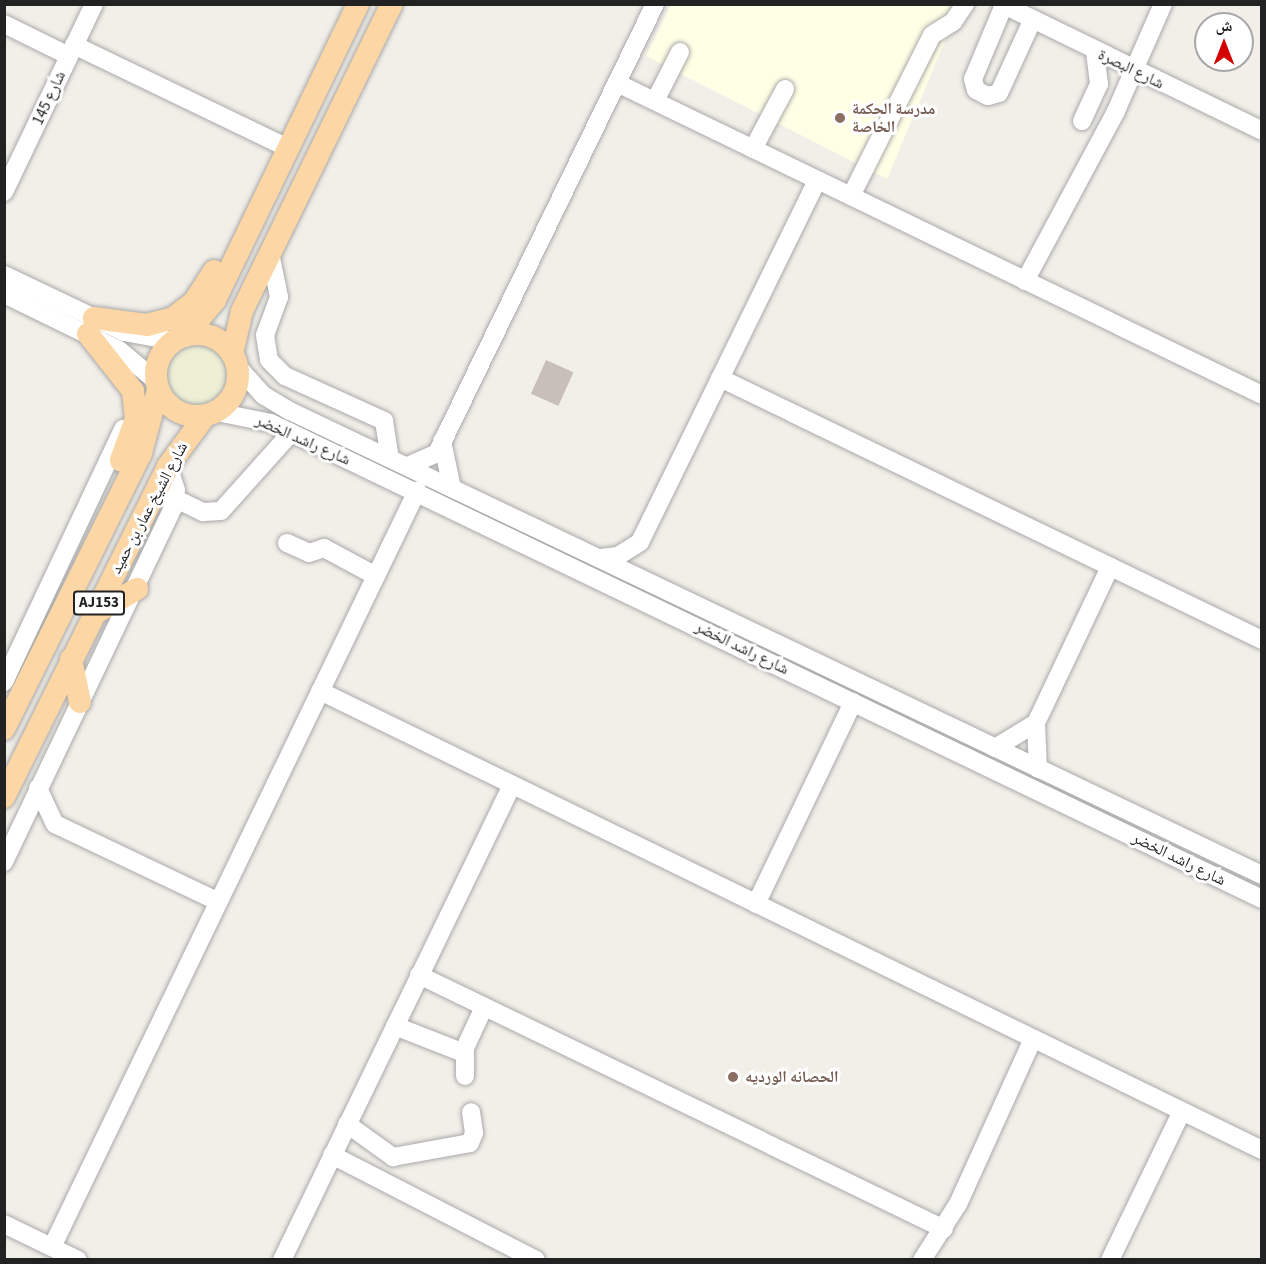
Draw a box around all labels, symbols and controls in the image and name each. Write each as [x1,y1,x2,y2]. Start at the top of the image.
north arrow [1194,12,1254,72]
text: ش [1216,15,1232,37]
street label: شارع البصرة [1095,45,1167,93]
street label: شارع 145 [28,68,70,128]
place label: مدرسة الحكمة الخاصة [852,99,935,137]
marker: مدرسة الحكمة الخاصة [833,111,847,125]
street label: شارع راشد الخضر [253,411,353,469]
street label: شارع الشيخ عمار بن حميد [106,439,192,577]
road number: AJ153 [72,591,126,615]
street label: شارع راشد الخضر [692,617,792,679]
street label: شارع راشد الخضر [1129,828,1229,890]
place label: الحصانه الورديه [745,1067,838,1087]
marker: الحصانه الورديه [726,1070,740,1084]

